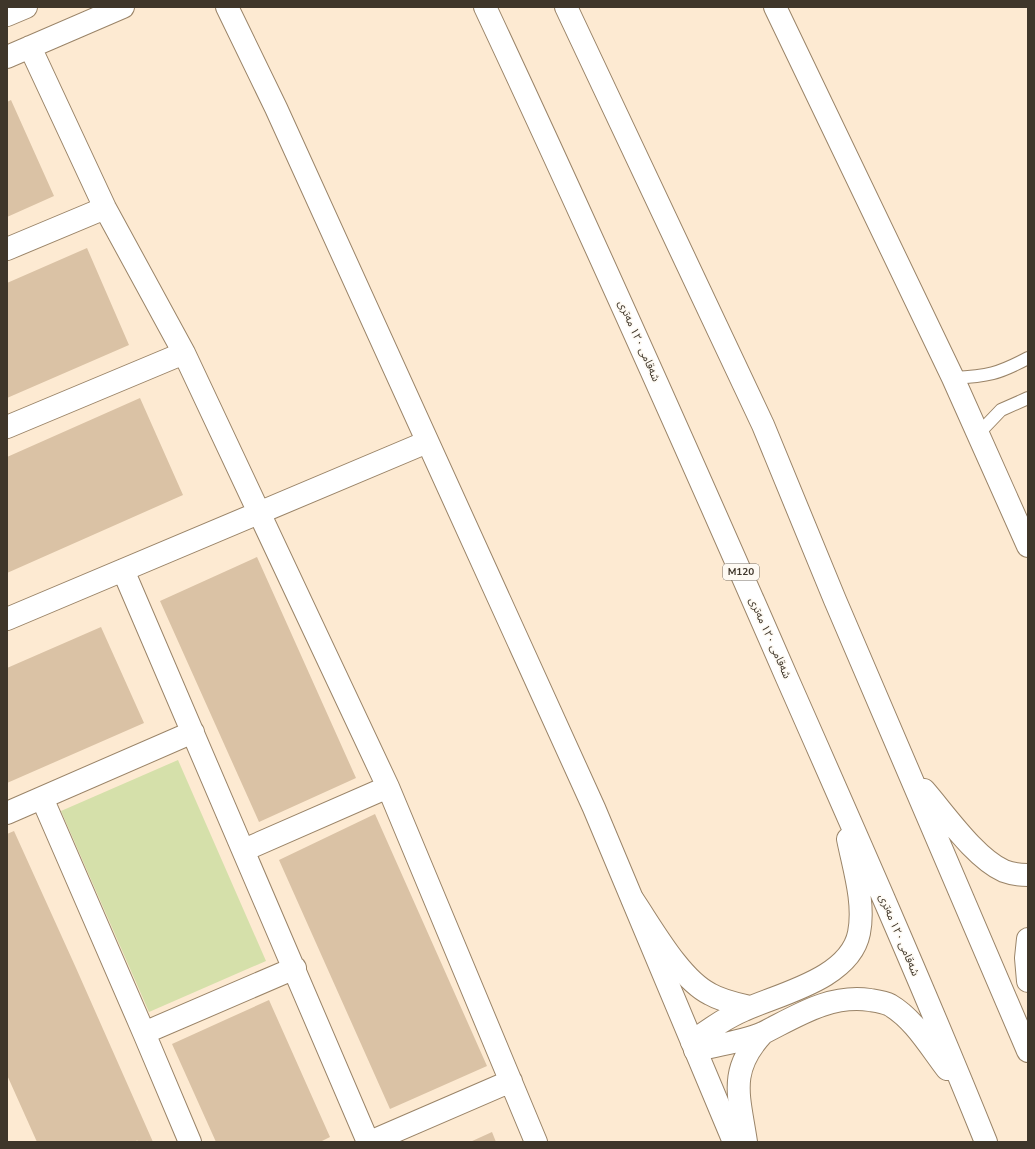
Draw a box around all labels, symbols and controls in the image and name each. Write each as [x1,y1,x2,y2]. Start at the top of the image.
street label: شەقامی ١٢٠ مەتری [614,298,664,384]
road number: M120 [723,564,759,580]
street label: شەقامی ١٢٠ مەتری [745,595,795,681]
street label: شەقامی ١٢٠ مەتری [875,892,923,979]

